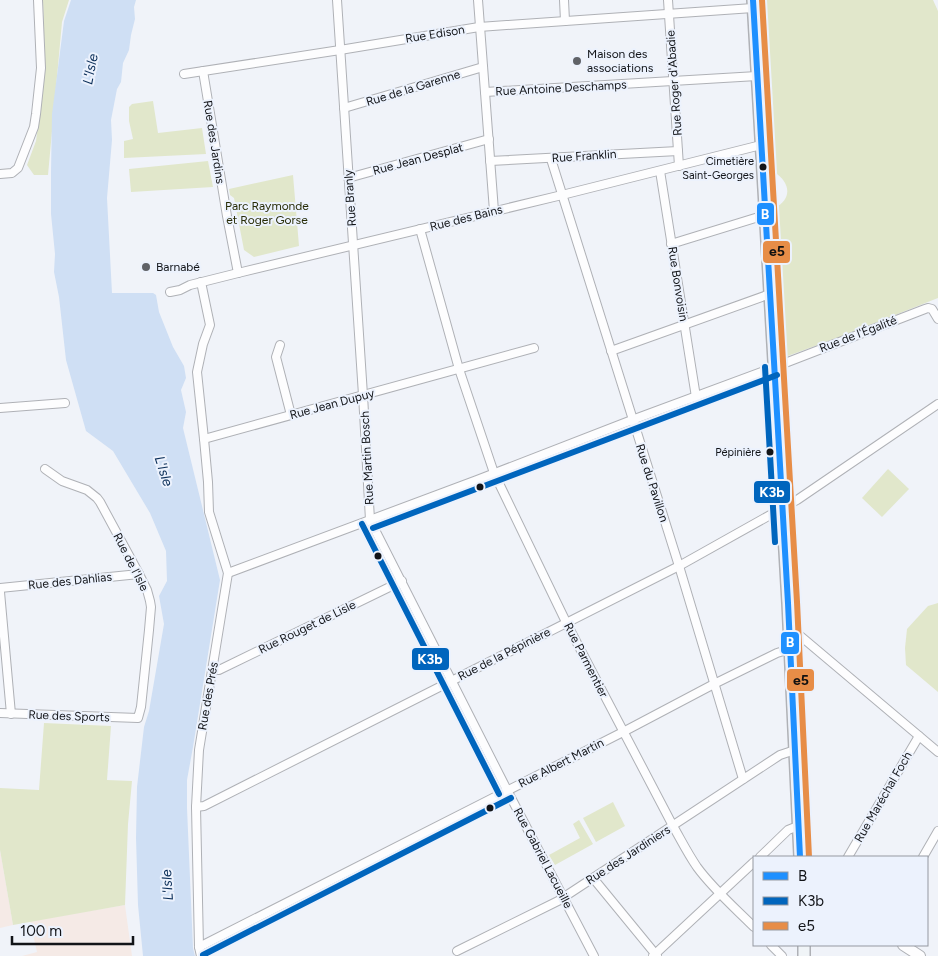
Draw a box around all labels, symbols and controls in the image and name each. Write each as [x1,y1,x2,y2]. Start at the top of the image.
street label: Rue Edison [404,22,466,46]
street label: Rue Roger d'Abadie [663,29,685,136]
place label: Maison des associations [587,47,654,75]
water label: L'Isle [79,52,102,86]
marker: Maison des associations [571,55,583,67]
street label: Rue de la Garenne [364,67,462,109]
street label: Rue Antoine Deschamps [495,78,627,98]
street label: Rue des Jardins [200,99,228,185]
street label: Rue Jean Desplat [371,140,465,178]
street label: Rue Franklin [551,147,617,165]
place label: Cimetière Saint-Georges [682,155,754,182]
marker: Cimetière Saint-Georges [758,162,768,172]
street label: Rue Branly [341,168,359,227]
park label: Parc Raymonde et Roger Gorse [225,199,309,227]
street label: Rue des Bains [428,202,504,234]
line badge: B [756,202,775,226]
text: B [761,206,770,223]
line badge: e5 [762,240,791,264]
text: e5 [769,243,785,260]
street label: Rue Bonvoisin [665,246,691,323]
place label: Barnabé [156,260,200,274]
marker: Barnabé [140,261,152,273]
street label: Rue de l'Égalité [817,313,899,355]
street label: Rue Jean Dupuy [288,386,377,422]
street label: Rue Martin Bosch [358,410,376,505]
street label: Rue du Pavillon [633,442,671,524]
place label: Pépinière [715,446,761,459]
marker: Pépinière [765,447,775,457]
water label: L'Isle [151,454,177,489]
line badge: K3b [753,480,791,504]
unlabelled marker [475,482,485,492]
text: K3b [759,484,785,501]
street label: Rue de l'Isle [110,531,152,594]
unlabelled marker [373,551,383,561]
street label: Rue des Dahlias [27,570,113,592]
street label: Rue Rouget de Lisle [256,597,358,657]
street label: Rue Parmentier [561,620,611,700]
street label: Rue de la Pépinière [455,624,553,683]
line badge: B [780,631,800,655]
text: B [786,634,795,651]
line badge: K3b [411,647,450,671]
text: K3b [417,651,443,668]
street label: Rue des Prés [195,660,221,731]
line badge: e5 [786,668,815,692]
text: e5 [793,672,809,689]
street label: Rue des Sports [28,708,110,724]
street label: Rue Albert Martin [516,735,606,791]
street label: Rue Maréchal Foch [851,749,915,845]
unlabelled marker [485,803,495,813]
street label: Rue Gabriel Lacueille [511,805,576,911]
street label: Rue des Jardiniers [583,822,673,887]
legend [753,856,928,946]
text: B [798,867,807,885]
water label: L'Isle [158,868,177,901]
text: K3b [798,892,824,910]
scale bar [12,914,134,946]
text: e5 [798,917,815,935]
text: 100 m [20,922,62,940]

